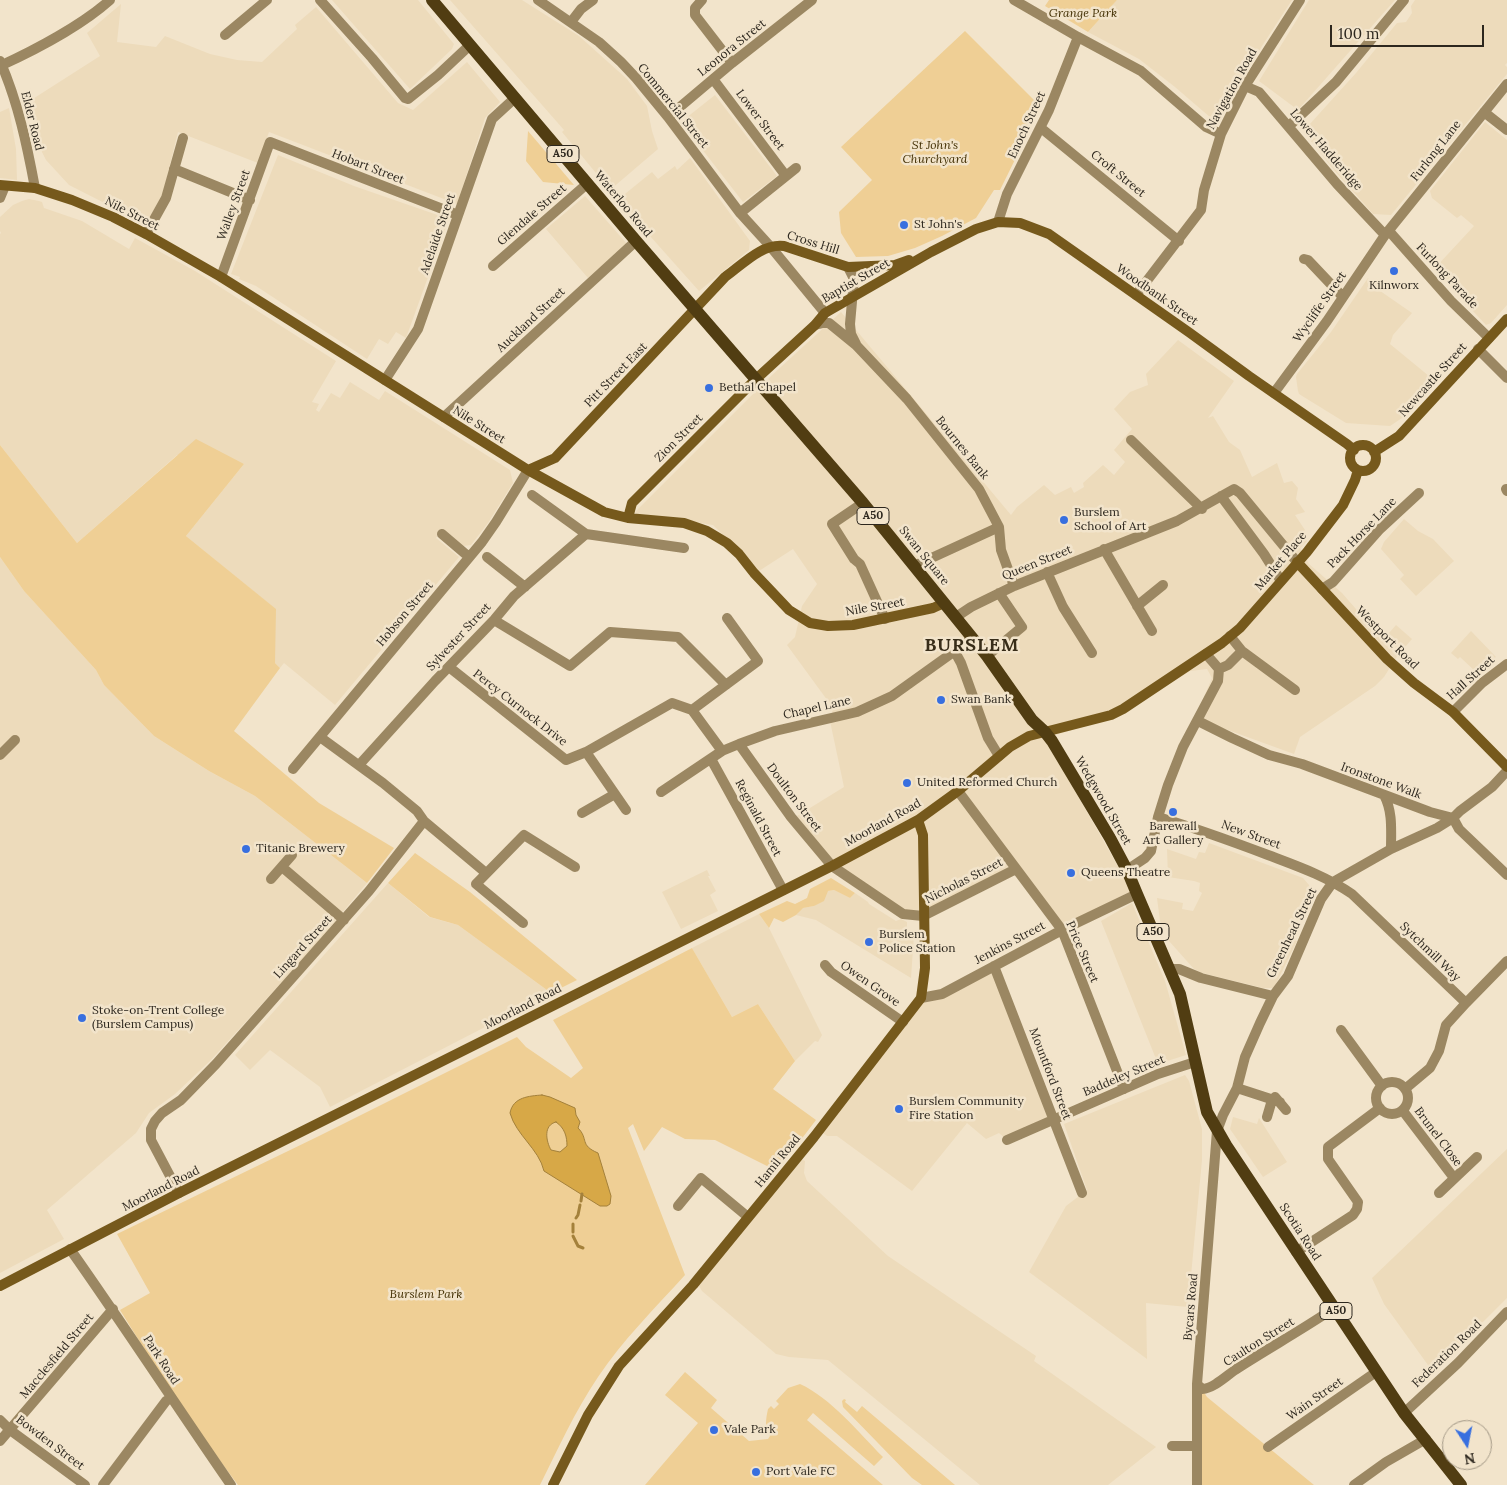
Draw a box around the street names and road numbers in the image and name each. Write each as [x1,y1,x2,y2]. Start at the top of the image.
street label: Leonora Street [695,16,769,80]
street label: Navigation Road [1204,46,1260,132]
street label: Commercial Street [634,61,712,151]
street label: Lower Street [733,87,787,153]
street label: Enoch Street [1005,89,1049,161]
street label: Elder Road [18,90,46,152]
street label: Lower Hadderidge [1287,106,1365,194]
street label: Furlong Lane [1408,118,1464,184]
road number: A50 [547,146,579,162]
street label: Hobart Street [330,147,406,187]
street label: Croft Street [1088,147,1148,201]
street label: Walley Street [215,168,253,242]
street label: Waterloo Road [591,168,655,240]
street label: Glendale Street [495,181,569,249]
street label: Adelaide Street [417,192,459,276]
street label: Nile Street [102,194,162,234]
street label: Cross Hill [785,228,841,258]
street label: Furlong Parade [1413,240,1481,312]
street label: Baptist Street [819,256,893,306]
street label: Woodbank Street [1113,261,1201,329]
street label: Wycliffe Street [1290,269,1350,345]
street label: Auckland Street [494,285,568,355]
street label: Pitt Street East [581,340,651,410]
street label: Newcastle Street [1396,340,1470,420]
street label: Nile Street [450,403,508,447]
street label: Zion Street [652,411,706,465]
street label: Bournes Bank [932,414,992,482]
street label: Pack Horse Lane [1324,495,1400,571]
road number: A50 [857,508,889,524]
street label: Swan Square [896,524,952,588]
street label: Market Place [1252,529,1310,593]
street label: Queen Street [1000,542,1074,584]
street label: Hobson Street [374,579,436,649]
street label: Nile Street [844,595,906,619]
street label: Sylvester Street [424,600,494,674]
street label: Westport Road [1352,603,1422,673]
street label: Hall Street [1444,653,1498,703]
street label: Percy Curnock Drive [470,667,570,749]
street label: Chapel Lane [782,693,852,723]
street label: Wedgwood Street [1072,754,1134,848]
street label: Ironstone Walk [1339,760,1423,802]
street label: Doulton Street [763,761,825,835]
street label: Reginald Street [732,777,784,859]
street label: Moorland Road [842,796,924,850]
street label: New Street [1219,818,1283,852]
street label: Nicholas Street [923,855,1005,907]
street label: Greenhead Street [1264,885,1320,981]
street label: Lingard Street [271,912,335,982]
street label: Jenkins Street [972,918,1048,968]
street label: Price Street [1063,919,1101,985]
street label: Sytchmill Way [1397,919,1463,985]
road number: A50 [1137,924,1169,940]
street label: Owen Grove [837,958,903,1010]
street label: Moorland Road [482,981,564,1033]
street label: Mountford Street [1026,1026,1074,1122]
street label: Baddeley Street [1081,1052,1167,1100]
street label: Brunel Close [1411,1104,1465,1170]
street label: Hamil Road [752,1132,804,1190]
street label: Moorland Road [120,1163,202,1215]
street label: Scotia Road [1276,1201,1324,1263]
street label: Bycars Road [1181,1273,1201,1341]
road number: A50 [1320,1302,1352,1320]
street label: Macclesfield Street [17,1310,97,1402]
street label: Caulton Street [1221,1314,1297,1370]
street label: Federation Road [1409,1317,1485,1391]
street label: Park Road [140,1333,182,1387]
street label: Wain Street [1284,1374,1346,1424]
street label: Bowden Street [13,1413,87,1473]

